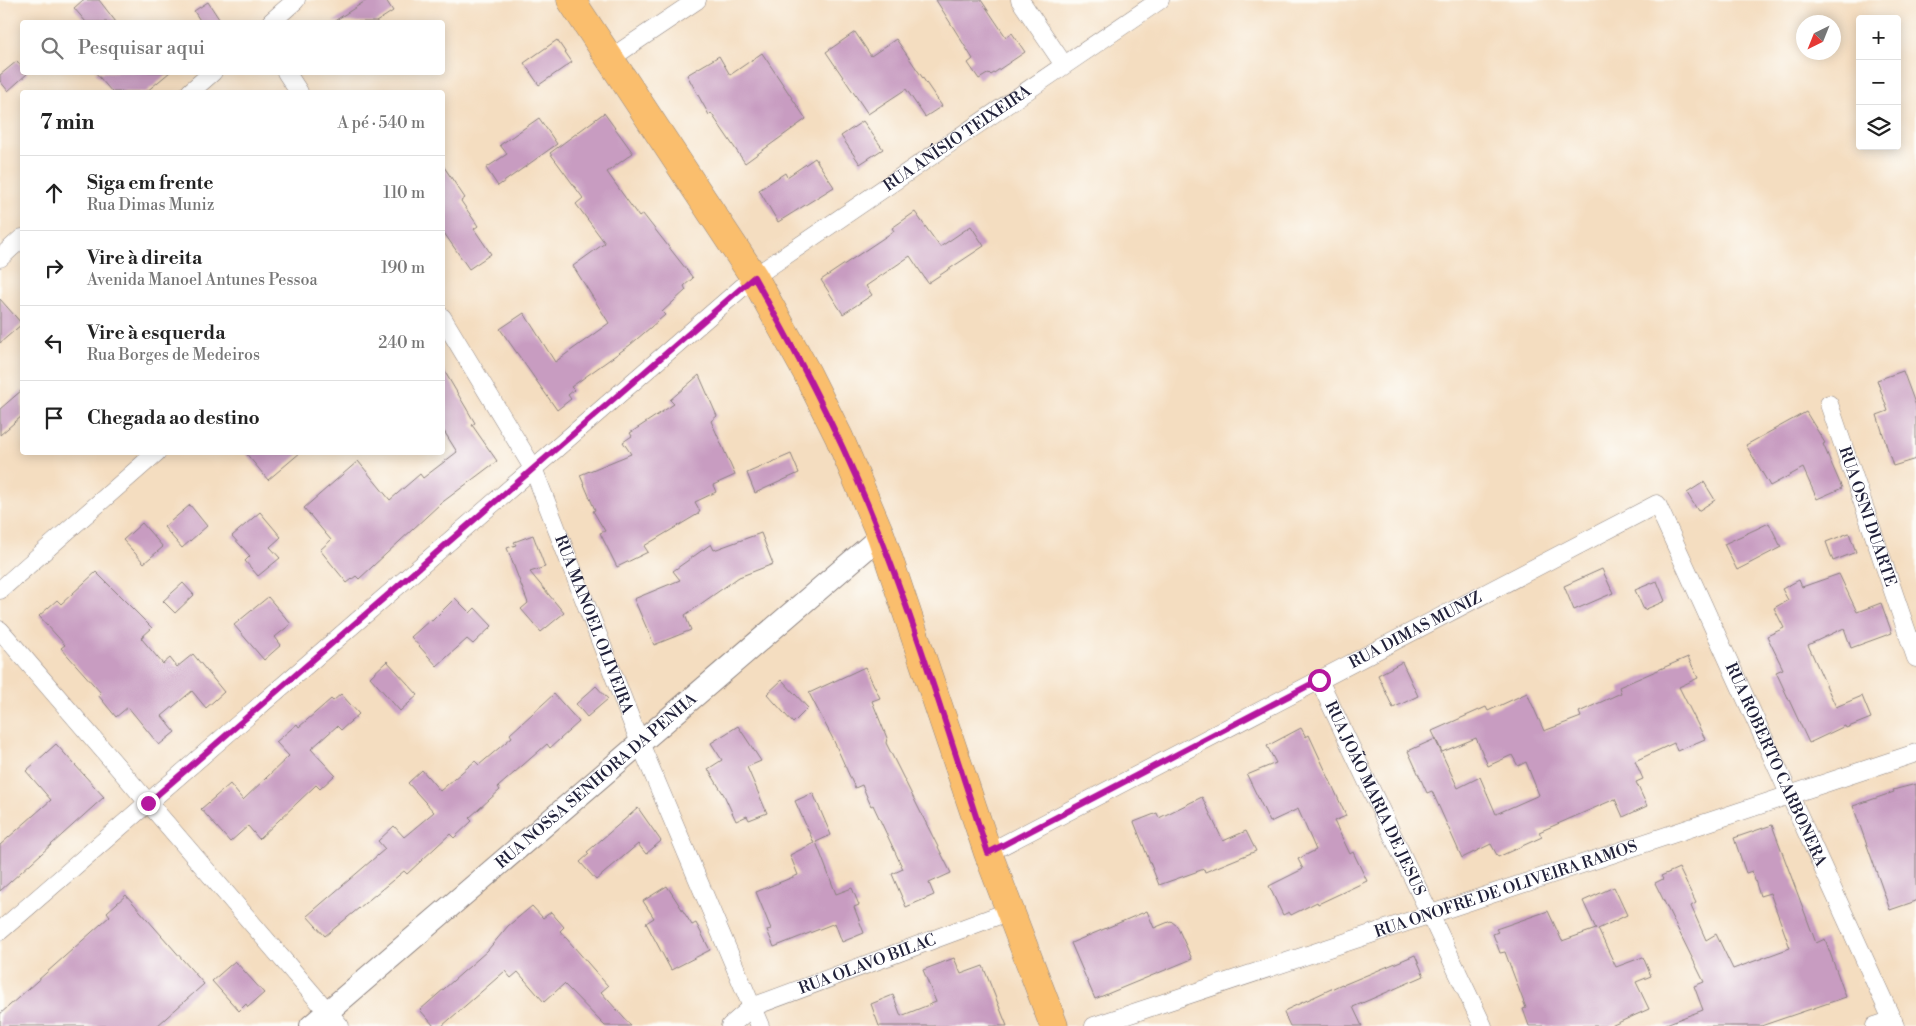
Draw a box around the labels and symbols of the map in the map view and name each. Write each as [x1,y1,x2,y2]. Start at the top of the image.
north arrow [1796,15,1841,60]
street label: RUA ANÍSIO TEIXEIRA [879,80,1036,196]
street label: RUA OSNI DUARTE [1834,444,1901,589]
street label: RUA MANOEL OLIVEIRA [550,532,638,717]
street label: RUA DIMAS MUNIZ [1346,587,1485,673]
street label: RUA ROBERTO CARBONERA [1721,660,1831,871]
route start [1308,669,1331,692]
street label: RUA NOSSA SENHORA DA PENHA [491,688,702,873]
street label: RUA JOÃO MARIA DE JESUS [1320,698,1430,899]
route end [137,792,160,815]
street label: RUA ONOFRE DE OLIVEIRA RAMOS [1372,836,1640,942]
street label: RUA OLAVO BILAC [796,929,939,999]

